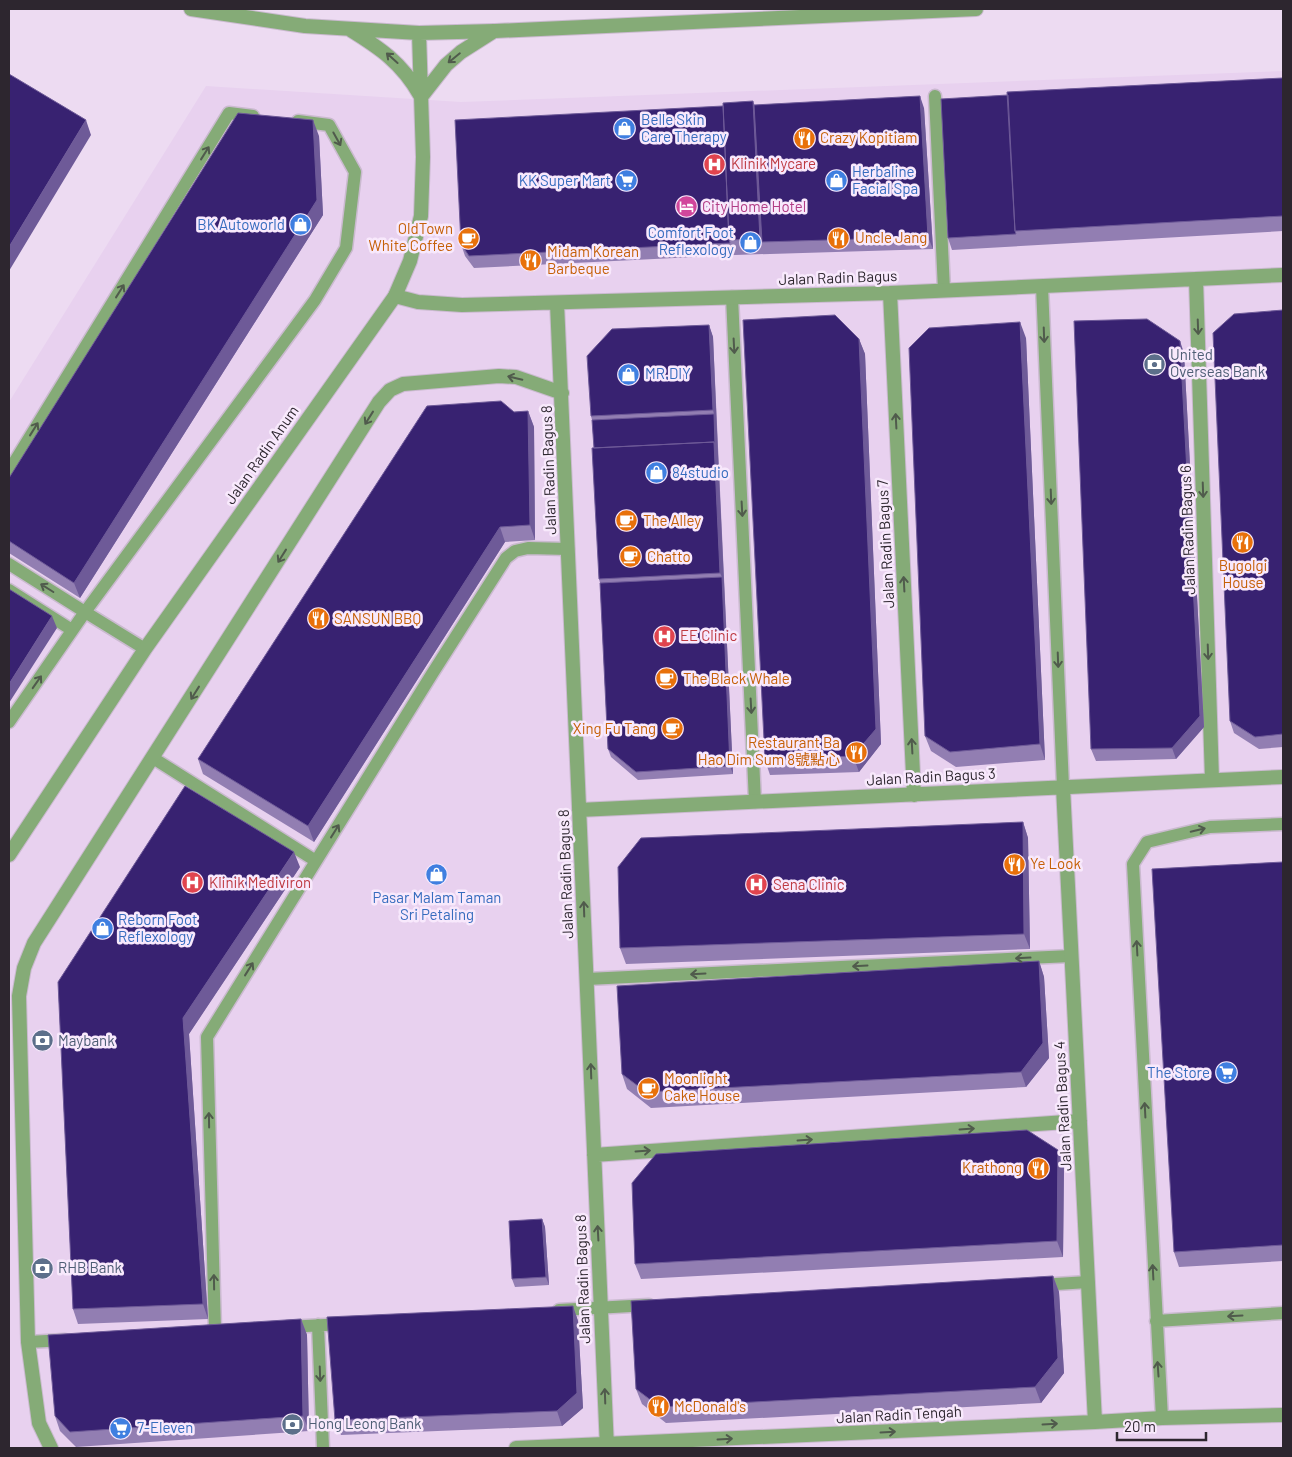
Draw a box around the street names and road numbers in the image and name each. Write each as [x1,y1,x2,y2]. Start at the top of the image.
street label: Jalan Radin Bagus [778,266,898,288]
street label: Jalan Radin Anum [221,402,302,507]
street label: Jalan Radin Bagus 8 [537,405,559,535]
street label: Jalan Radin Bagus 6 [1176,465,1198,595]
street label: Jalan Radin Bagus 7 [873,479,897,609]
street label: Jalan Radin Bagus 3 [866,764,996,788]
street label: Jalan Radin Bagus 8 [554,809,576,939]
street label: Jalan Radin Bagus 4 [1050,1041,1074,1171]
street label: Jalan Radin Bagus 8 [571,1214,593,1344]
street label: Jalan Radin Tengah [836,1402,962,1426]

